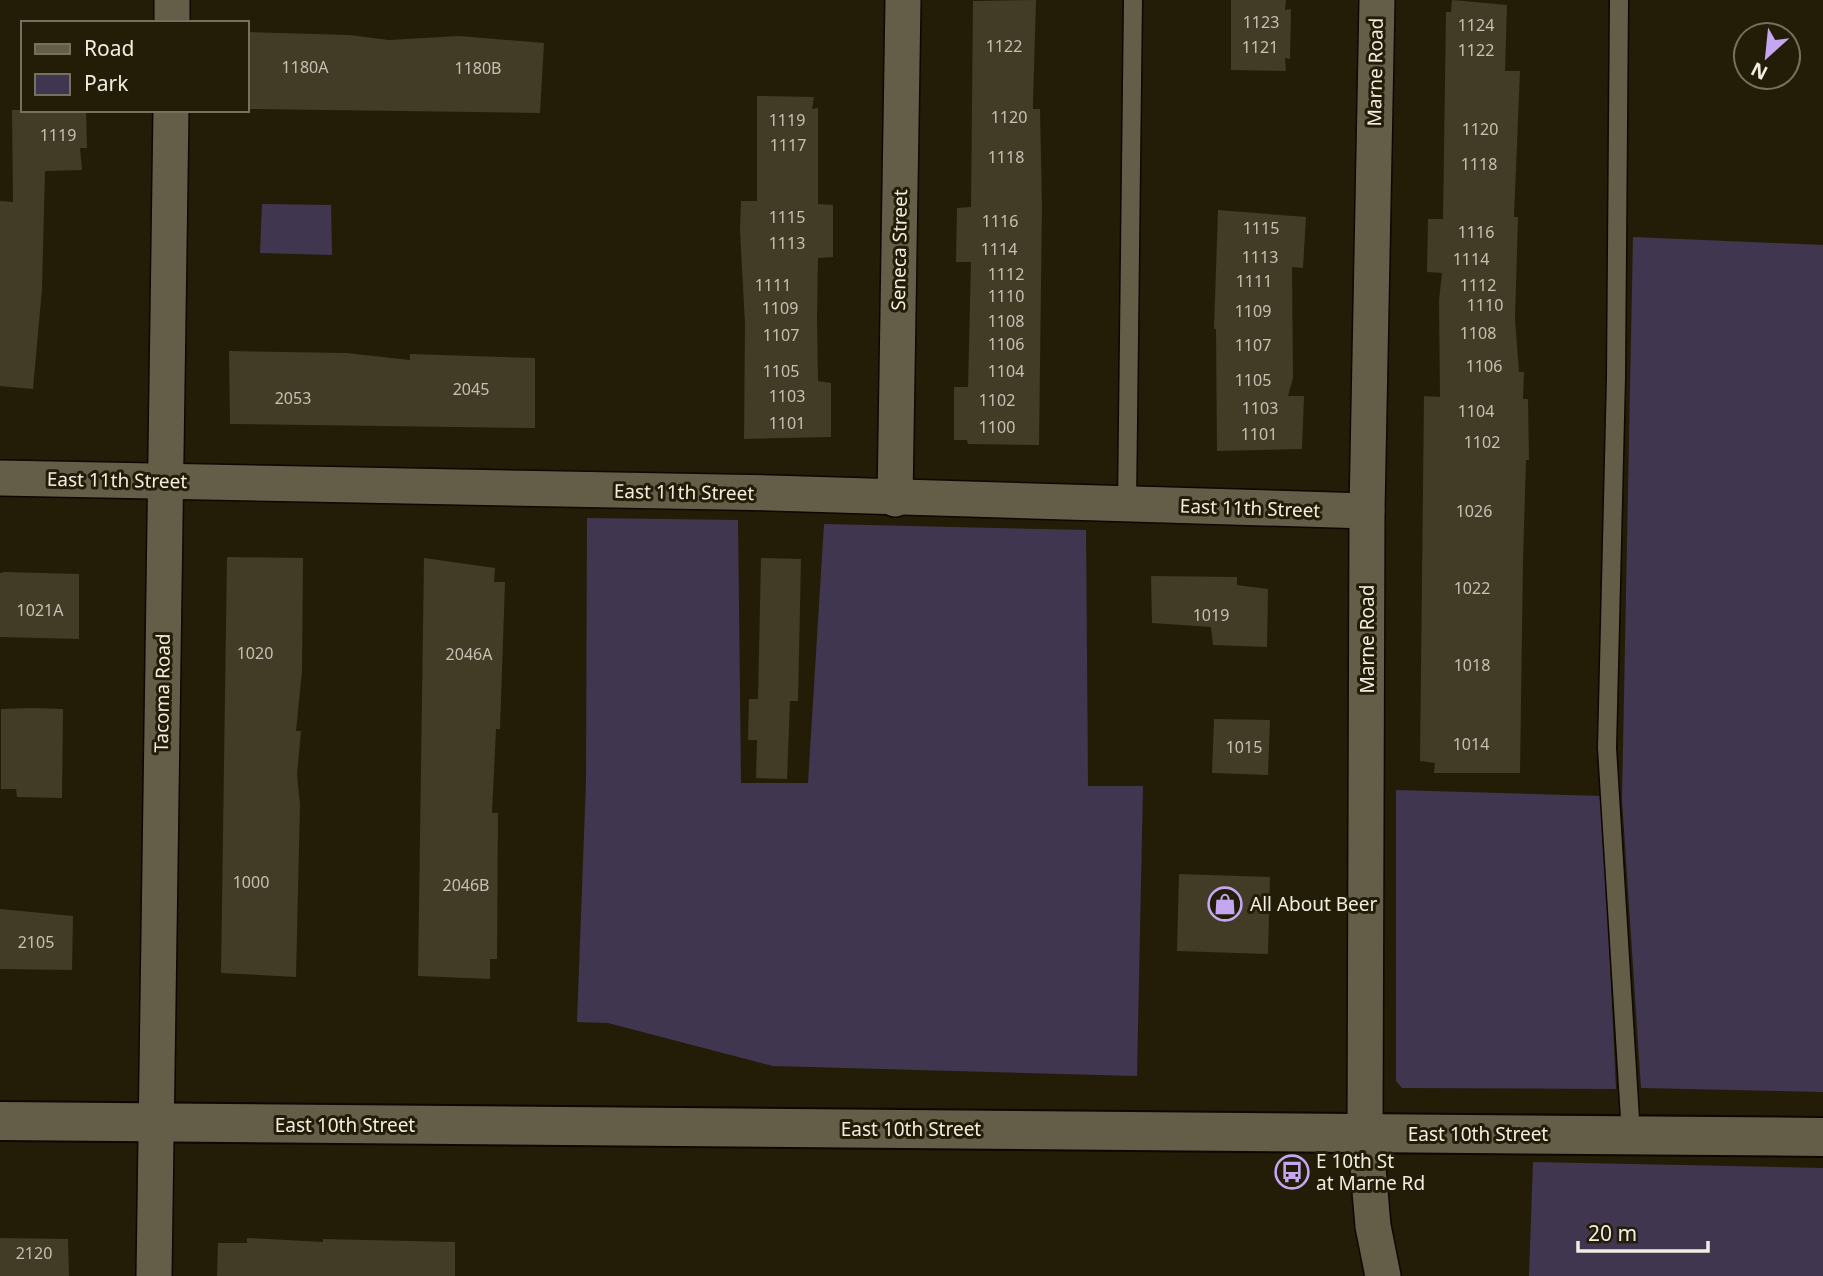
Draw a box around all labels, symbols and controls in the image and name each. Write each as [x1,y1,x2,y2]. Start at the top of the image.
house number: 1123 [1243,11,1279,33]
house number: 1124 [1458,14,1494,36]
street label: Marne Road [1361,17,1389,127]
legend [21,21,248,112]
north arrow [1732,21,1802,91]
text: Road [84,34,134,62]
house number: 1122 [986,35,1022,57]
house number: 1121 [1242,36,1278,58]
house number: 1122 [1458,39,1494,61]
house number: 1180A [282,56,329,78]
text: N [1746,56,1772,86]
house number: 1180B [454,57,502,79]
text: Park [84,69,129,97]
house number: 1120 [991,106,1027,128]
house number: 1119 [769,109,805,131]
house number: 1120 [1462,118,1498,140]
house number: 1119 [40,124,76,146]
house number: 1117 [770,134,806,156]
house number: 1118 [988,146,1024,168]
house number: 1118 [1461,153,1497,175]
street label: Seneca Street [885,189,913,311]
house number: 1115 [769,206,805,228]
house number: 1116 [982,210,1018,232]
house number: 1115 [1243,217,1279,239]
house number: 1116 [1458,221,1494,243]
house number: 1113 [769,232,805,254]
house number: 1114 [981,238,1017,260]
house number: 1113 [1242,246,1278,268]
house number: 1114 [1453,248,1489,270]
house number: 1112 [988,263,1024,285]
house number: 1111 [1236,270,1272,292]
house number: 1111 [755,274,791,296]
house number: 1112 [1460,274,1496,296]
house number: 1110 [988,285,1024,307]
house number: 1110 [1467,294,1503,316]
house number: 1109 [762,297,798,319]
house number: 1109 [1235,300,1271,322]
house number: 1108 [988,310,1024,332]
house number: 1108 [1460,322,1496,344]
house number: 1107 [763,324,799,346]
house number: 1106 [988,333,1024,355]
house number: 1107 [1235,334,1271,356]
house number: 1106 [1466,355,1502,377]
house number: 1105 [763,360,799,382]
house number: 1104 [988,360,1024,382]
house number: 1105 [1235,369,1271,391]
house number: 2045 [453,378,489,400]
house number: 1103 [769,385,805,407]
house number: 2053 [275,387,311,409]
house number: 1102 [979,389,1015,411]
house number: 1103 [1242,397,1278,419]
house number: 1104 [1458,400,1494,422]
house number: 1101 [769,412,805,434]
house number: 1100 [979,416,1015,438]
house number: 1101 [1241,423,1277,445]
house number: 1102 [1464,431,1500,453]
street label: East 11th Street [47,466,188,494]
street label: East 11th Street [614,478,755,506]
street label: East 11th Street [1179,493,1321,523]
house number: 1026 [1456,500,1492,522]
house number: 1022 [1454,577,1490,599]
street label: Marne Road [1354,585,1380,693]
house number: 1021A [17,599,64,621]
house number: 1019 [1193,604,1229,626]
street label: Tacoma Road [148,633,176,753]
house number: 1020 [237,642,273,664]
house number: 2046A [446,643,493,665]
house number: 1018 [1454,654,1490,676]
house number: 1014 [1453,733,1489,755]
house number: 1015 [1226,736,1262,758]
house number: 1000 [233,871,269,893]
house number: 2046B [442,874,490,896]
shop icon: All About Beer [1206,885,1244,923]
place label: All About Beer [1250,891,1378,917]
house number: 2105 [18,931,54,953]
street label: East 10th Street [275,1112,415,1138]
street label: East 10th Street [841,1116,981,1142]
street label: East 10th Street [1408,1121,1548,1147]
place label: E 10th St at Marne Rd [1316,1148,1425,1196]
bus stop icon: E 10th St at Marne Rd [1273,1153,1311,1191]
scale bar [1578,1210,1708,1254]
text: 20 m [1588,1219,1637,1247]
house number: 2120 [16,1242,52,1264]

